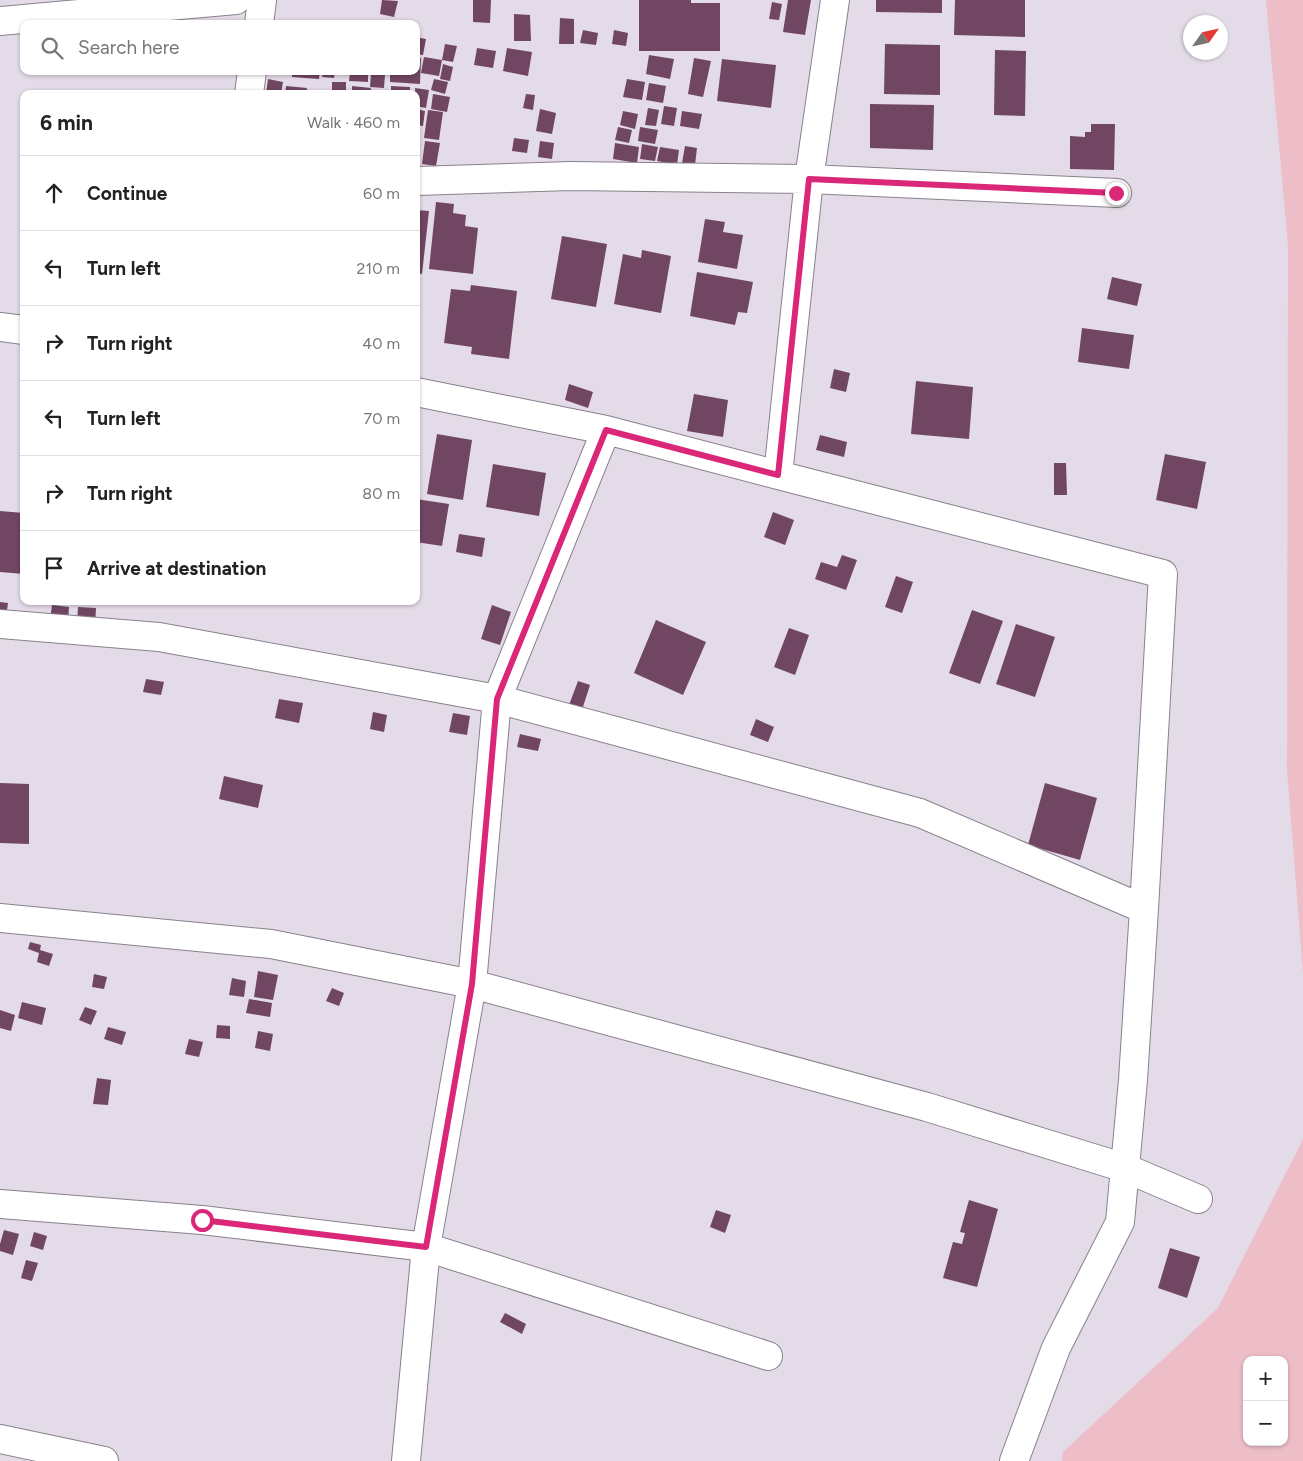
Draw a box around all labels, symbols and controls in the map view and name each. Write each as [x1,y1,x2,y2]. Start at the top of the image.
north arrow [1183,15,1228,60]
search box [20,20,420,75]
icon: search [38,34,66,62]
text: Search here [78,36,180,59]
text: 6 min [40,110,93,135]
text: Walk · 460 m [307,113,400,132]
icon: ahead [40,179,68,207]
text: Continue [87,182,167,205]
route end [1105,182,1128,205]
text: 60 m [363,184,400,203]
icon: left [40,254,68,282]
text: Turn left [87,257,161,280]
text: 210 m [357,259,400,278]
icon: right [40,329,68,357]
text: Turn right [87,332,173,355]
text: 40 m [362,334,400,353]
icon: left [40,404,68,432]
text: Turn left [87,407,161,430]
text: 70 m [364,409,400,428]
icon: right [40,479,68,507]
text: Turn right [87,482,173,505]
text: 80 m [362,484,400,503]
icon: arrive [40,554,68,582]
text: Arrive at destination [87,557,266,580]
route start [191,1209,214,1232]
map controls [1243,1356,1288,1446]
button: + [1243,1356,1288,1401]
button: − [1243,1401,1288,1446]

